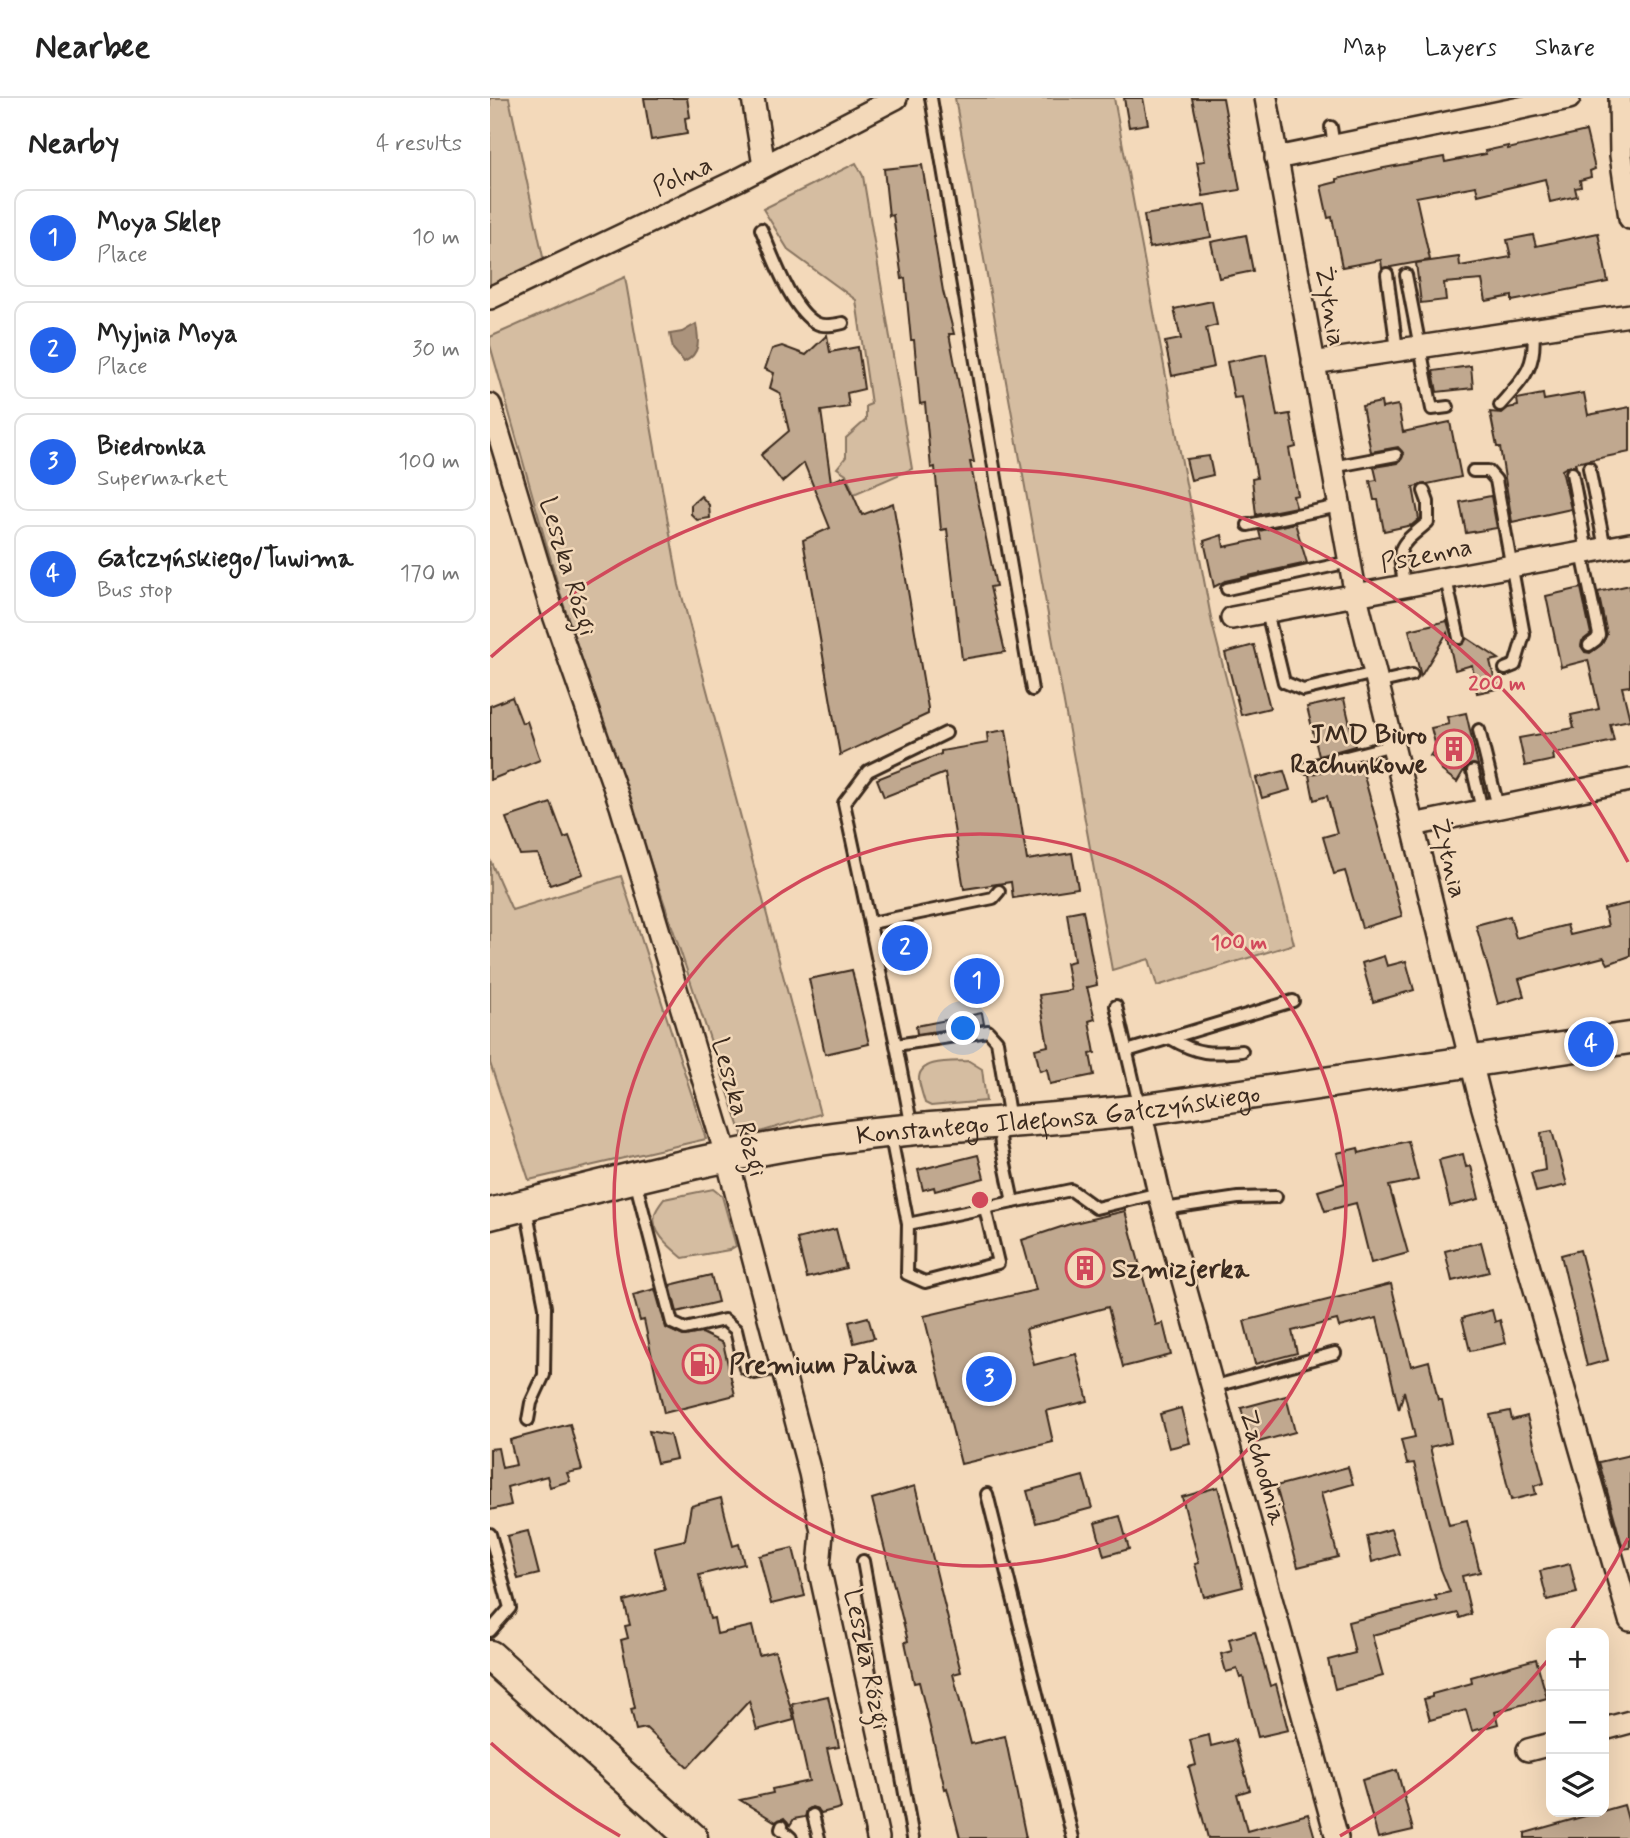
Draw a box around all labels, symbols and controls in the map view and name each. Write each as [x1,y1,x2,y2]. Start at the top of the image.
text: Nearbee [35,26,150,70]
text: Map [1343,33,1387,64]
text: Layers [1425,33,1497,64]
text: Share [1535,33,1595,64]
text: Nearby [28,124,119,163]
text: 4 results [376,129,462,159]
street label: Polna [647,148,718,205]
text: Moya Sklep [97,206,221,240]
text: 1 [48,223,58,253]
text: 10 m [412,223,460,253]
text: Place [97,240,148,270]
street label: Żytnia [1305,264,1353,349]
text: Myjnia Moya [97,318,238,352]
text: 2 [47,335,59,365]
text: 30 m [412,335,460,365]
text: Place [97,352,148,382]
text: Biedronka [97,430,206,464]
text: 3 [48,447,58,477]
text: 100 m [398,447,460,477]
text: Supermarket [97,464,228,494]
street label: Leszka Rózgi [527,493,604,641]
street label: Pszenna [1378,530,1475,582]
text: Gałczyńskiego/Tuwima [97,542,353,576]
text: 4 [46,559,60,589]
text: 170 m [400,559,460,589]
text: Bus stop [97,576,173,606]
text: 200 m [1468,670,1526,698]
place label: JMD Biuro Rachunkowe [1290,719,1427,783]
building icon: JMD Biuro Rachunkowe [1433,728,1475,770]
street label: Żytnia [1422,815,1474,902]
pin: 2 [882,922,928,974]
text: 100 m [1211,929,1267,957]
pin: 1 [954,955,1000,1007]
your location [946,1011,980,1045]
pin: 4 [1568,1018,1614,1070]
street label: Leszka Rózgi [699,1034,774,1182]
street label: Konstantego Ildefonsa Gałczyńskiego [855,1078,1263,1154]
centre of rings [968,1188,992,1212]
building icon: Szmizjerka [1064,1247,1106,1289]
place label: Szmizjerka [1112,1253,1250,1287]
fuel station icon: Premium Paliwa [681,1343,723,1385]
place label: Premium Paliwa [729,1349,918,1383]
pin: 3 [966,1353,1012,1405]
street label: Zachodnia [1230,1406,1294,1529]
street label: Leszka Rózgi [832,1586,898,1734]
map controls [1546,1628,1609,1817]
button: + [1546,1628,1609,1691]
button: − [1546,1691,1609,1754]
button: layers [1546,1754,1609,1817]

